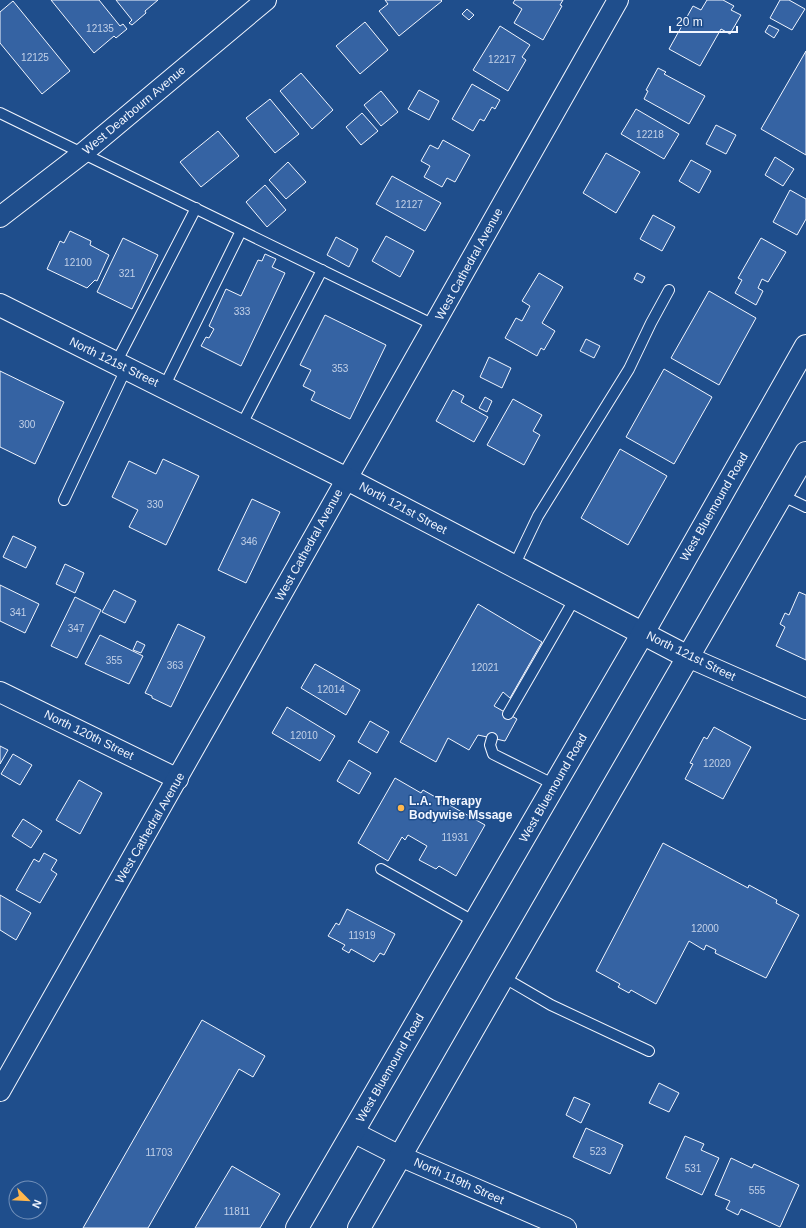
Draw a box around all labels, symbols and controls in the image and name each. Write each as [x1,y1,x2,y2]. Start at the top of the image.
scale bar [670,8,737,34]
text: 20 m [676,15,703,29]
house number: 12135 [86,23,114,34]
house number: 12125 [21,52,49,63]
house number: 12217 [488,54,516,65]
street label: West Dearbourn Avenue [80,63,189,157]
house number: 12218 [636,129,664,140]
house number: 12127 [395,199,423,210]
street label: West Cathedral Avenue [432,205,506,322]
house number: 12100 [64,257,92,268]
house number: 321 [119,268,136,279]
house number: 333 [234,306,251,317]
street label: North 121st Street [67,334,161,390]
house number: 353 [332,363,349,374]
house number: 300 [19,419,36,430]
street label: West Bluemound Road [677,450,751,564]
street label: North 121st Street [357,479,450,537]
street label: West Cathedral Avenue [272,486,346,603]
house number: 330 [147,499,164,510]
house number: 346 [241,536,258,547]
house number: 341 [10,607,27,618]
house number: 347 [68,623,85,634]
street label: North 121st Street [644,628,738,684]
house number: 355 [106,655,123,666]
house number: 363 [167,660,184,671]
house number: 12021 [471,662,499,673]
house number: 12014 [317,684,345,695]
street label: North 120th Street [42,707,137,763]
house number: 12010 [290,730,318,741]
street label: West Bluemound Road [516,731,590,845]
house number: 12020 [703,758,731,769]
street label: West Cathedral Avenue [113,770,188,886]
place label: L.A. Therapy Bodywise Mssage [409,794,513,822]
marker: L.A. Therapy Bodywise Mssage [396,803,406,813]
house number: 11931 [441,832,469,843]
house number: 12000 [691,923,719,934]
house number: 11919 [348,930,376,941]
street label: West Bluemound Road [353,1011,427,1125]
house number: 523 [590,1146,607,1157]
house number: 11703 [145,1147,173,1158]
street label: North 119th Street [412,1155,507,1207]
house number: 531 [685,1163,702,1174]
north arrow [8,1180,48,1220]
house number: 555 [749,1185,766,1196]
text: N [30,1198,44,1210]
house number: 11811 [224,1206,251,1217]

